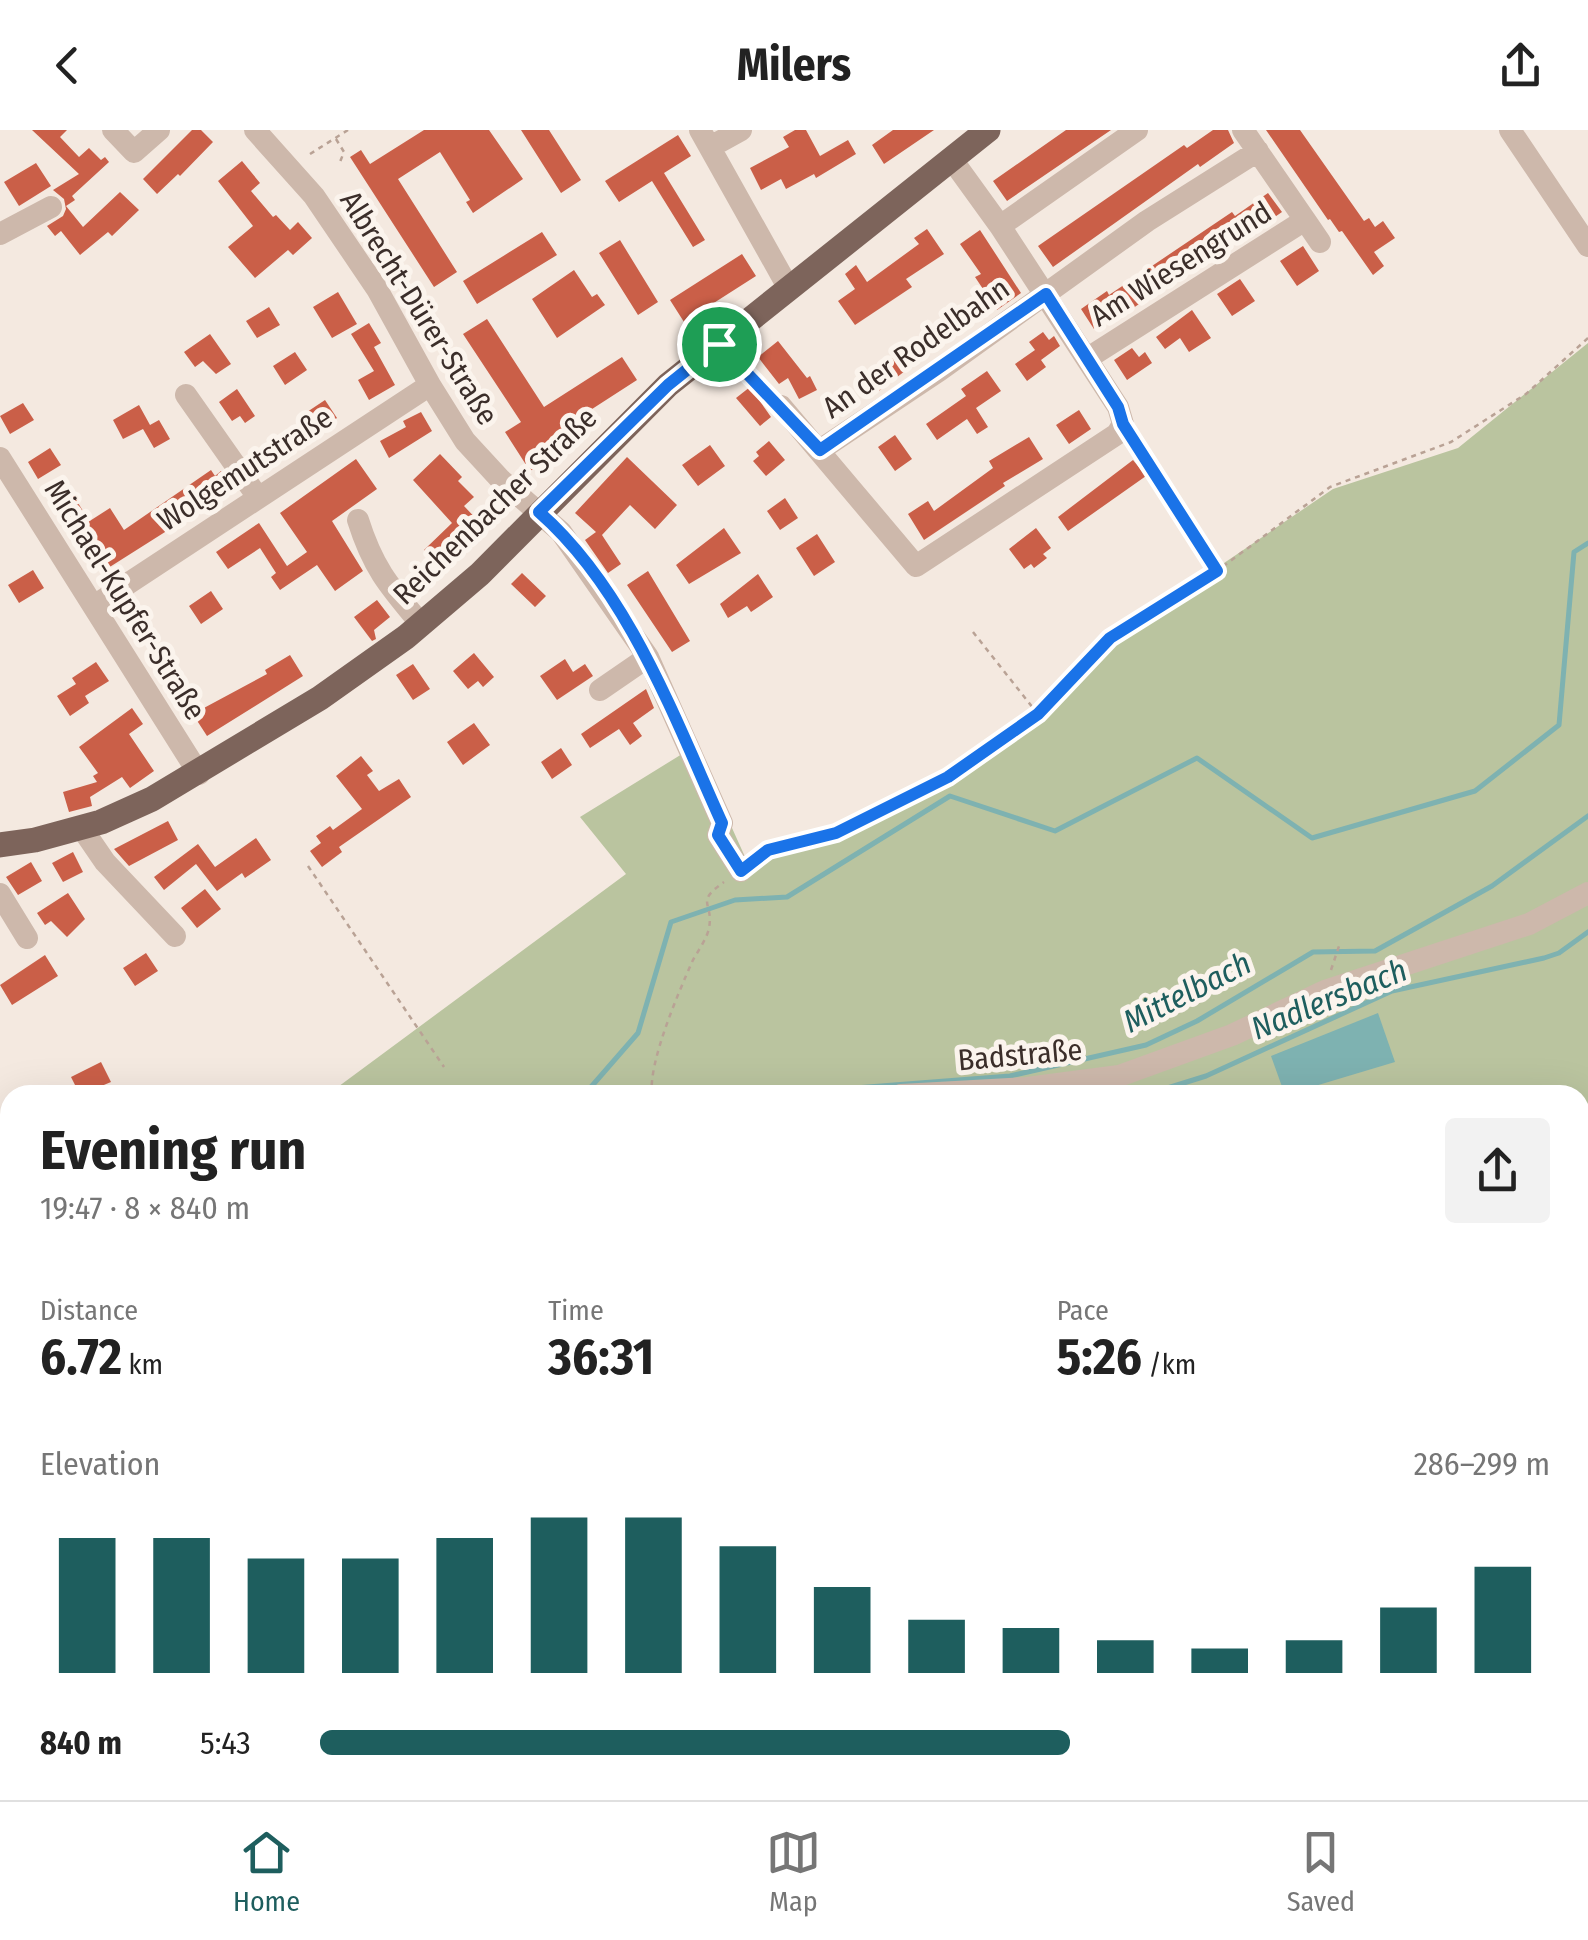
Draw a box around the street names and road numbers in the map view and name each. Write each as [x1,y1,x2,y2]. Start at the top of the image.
street label: Albrecht-Dürer-Straße [332,184,506,432]
street label: Am Wiesengrund [1084,194,1278,334]
street label: An der Rodelbahn [816,270,1016,426]
street label: Wolgemutstraße [151,399,339,539]
street label: Reichenbacher Straße [386,400,604,612]
street label: Michael-Kupfer-Straße [37,473,213,727]
street label: Badstraße [956,1032,1084,1078]

